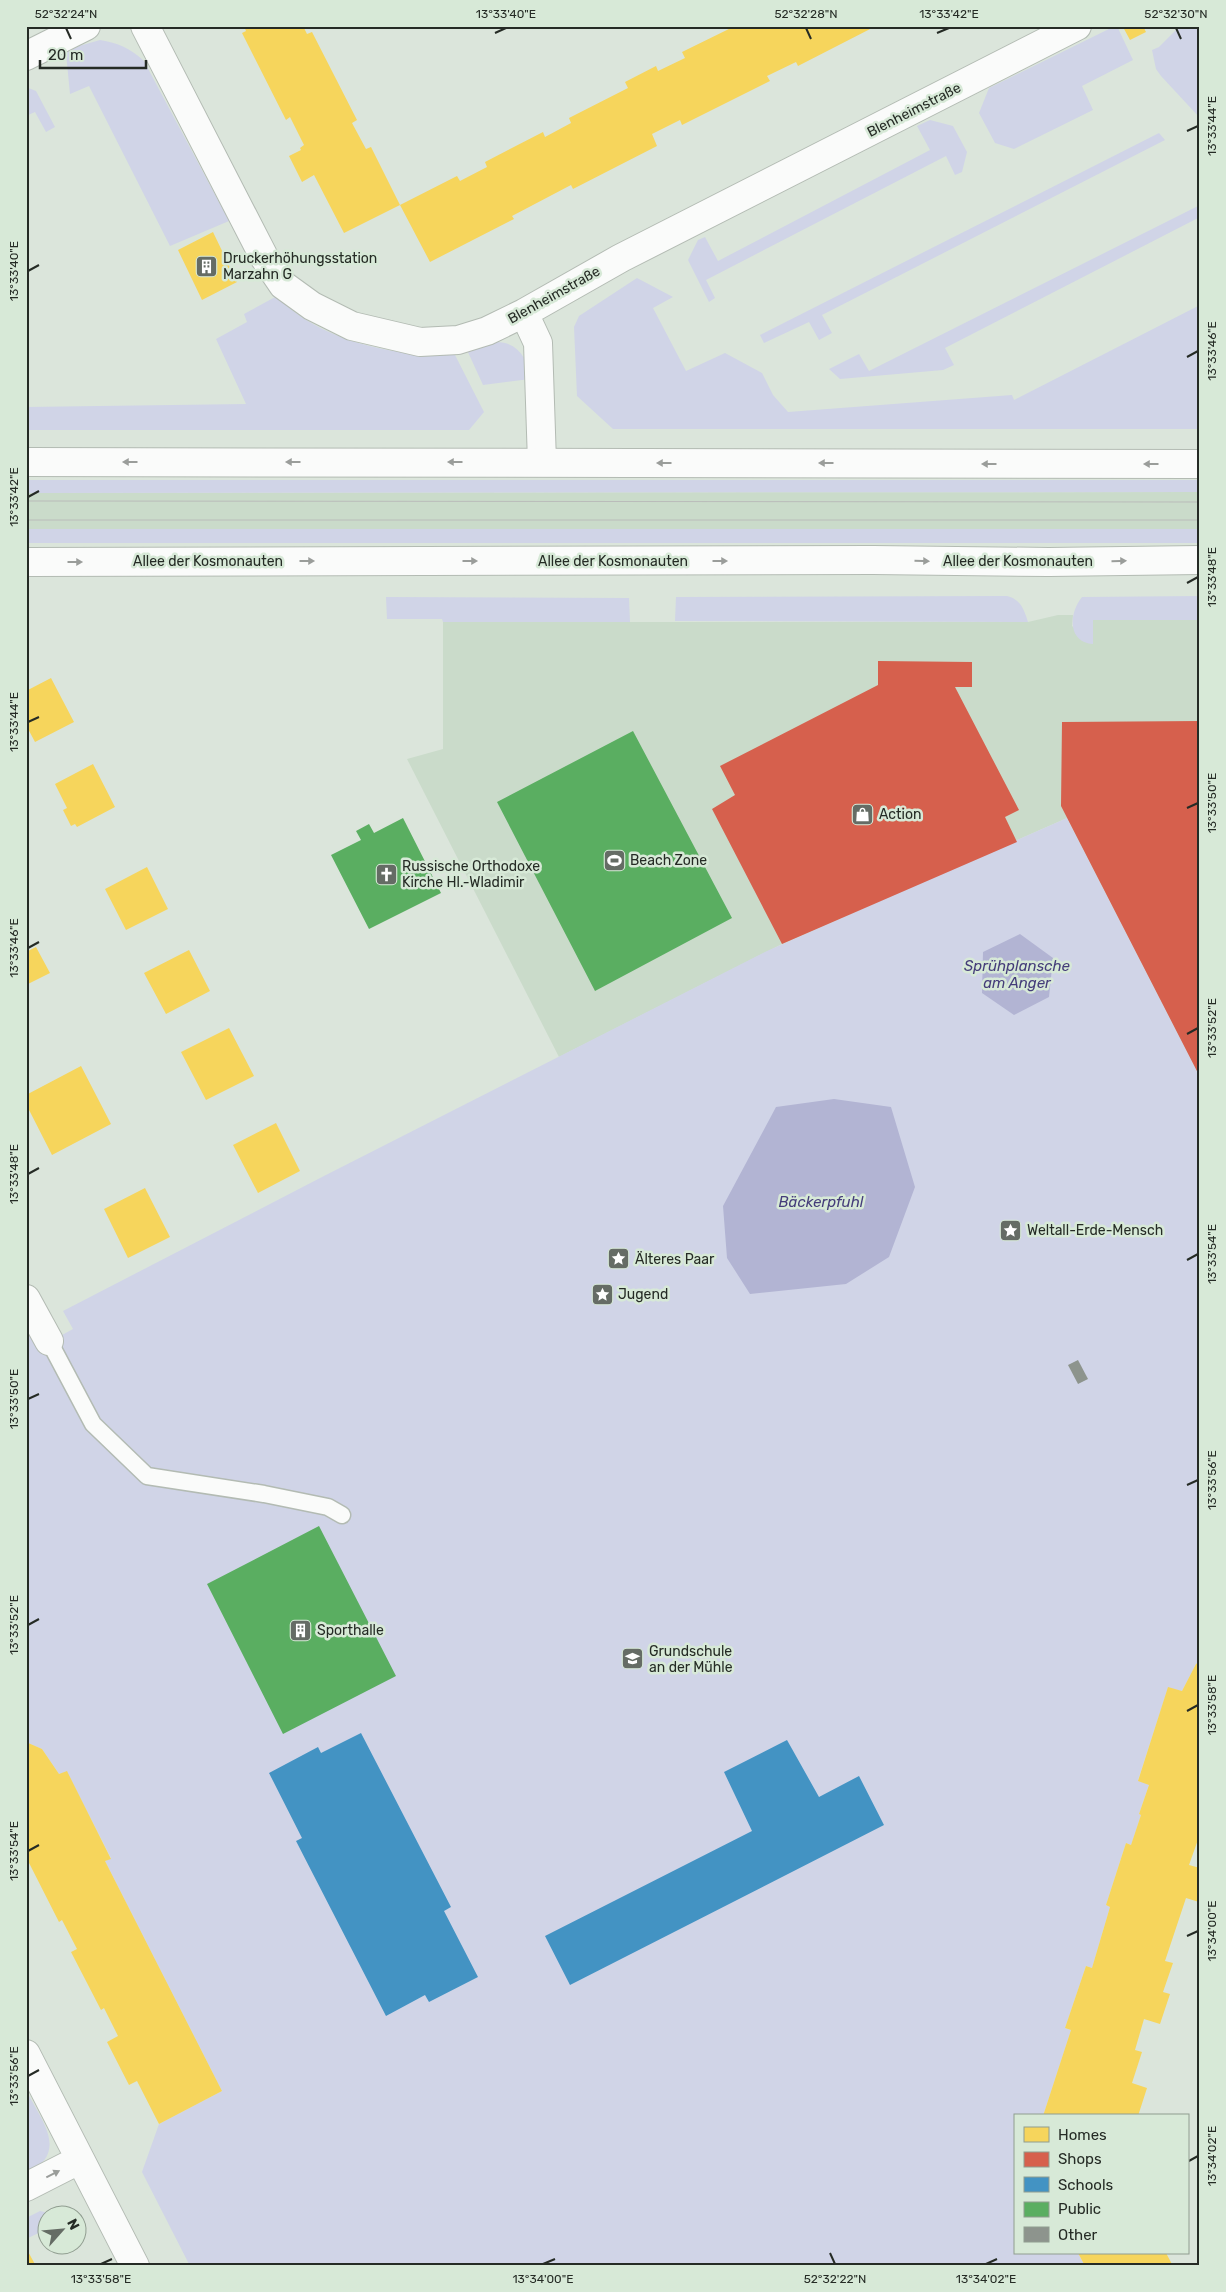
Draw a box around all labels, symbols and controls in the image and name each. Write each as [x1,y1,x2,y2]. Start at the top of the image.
text: 52°32'24"N [35,7,97,21]
text: 13°33'40"E [476,7,536,21]
text: 52°32'28"N [774,7,838,21]
text: 13°33'42"E [919,7,979,21]
text: 52°32'30"N [1144,7,1208,21]
scale bar [40,38,146,70]
text: 20 m [48,46,83,64]
street label: Blenheimstraße [864,79,964,141]
text: 13°33'44"E [1205,96,1219,156]
text: 13°33'40"E [7,241,21,301]
place label: Druckerhöhungsstation Marzahn G [223,250,377,283]
building icon: Druckerhöhungsstation Marzahn G [195,254,219,278]
street label: Blenheimstraße [505,263,603,327]
text: 13°33'46"E [1205,321,1219,381]
one-way arrow [122,458,138,466]
one-way arrow [285,458,301,466]
one-way arrow [447,458,463,466]
one-way arrow [655,459,671,467]
one-way arrow [818,459,834,467]
one-way arrow [980,460,996,468]
one-way arrow [1143,460,1159,468]
text: 13°33'42"E [7,467,21,527]
text: 13°33'48"E [1205,547,1219,607]
street label: Allee der Kosmonauten [133,553,283,570]
street label: Allee der Kosmonauten [538,553,688,570]
street label: Allee der Kosmonauten [943,553,1093,570]
one-way arrow [300,557,316,565]
one-way arrow [462,557,478,565]
one-way arrow [712,557,728,565]
one-way arrow [914,557,930,565]
one-way arrow [1112,557,1128,565]
one-way arrow [67,558,83,566]
text: 13°33'44"E [7,692,21,752]
text: 13°33'50"E [1205,773,1219,833]
shop icon: Action [851,802,875,826]
place label: Action [879,806,921,823]
sports icon: Beach Zone [602,848,626,872]
place label: Beach Zone [630,852,707,869]
place label: Russische Orthodoxe Kirche Hl.-Wladimir [402,858,540,891]
church icon: Russische Orthodoxe Kirche Hl.-Wladimir [374,862,398,886]
text: 13°33'46"E [7,918,21,978]
water label: Sprühplansche am Anger [964,957,1071,992]
text: 13°33'52"E [1205,998,1219,1058]
text: 13°33'48"E [7,1144,21,1204]
water label: Bäckerpfuhl [779,1193,864,1211]
place icon: Weltall-Erde-Mensch [999,1218,1023,1242]
place label: Weltall-Erde-Mensch [1027,1222,1163,1239]
text: 13°33'54"E [1205,1224,1219,1284]
place icon: Älteres Paar [607,1247,631,1271]
place label: Älteres Paar [635,1251,715,1268]
place icon: Jugend [590,1282,614,1306]
place label: Jugend [618,1286,668,1303]
text: 13°33'50"E [7,1369,21,1429]
text: 13°33'56"E [1205,1450,1219,1510]
text: 13°33'52"E [7,1595,21,1655]
building icon: Sporthalle [289,1618,313,1642]
place label: Sporthalle [317,1622,384,1639]
place label: Grundschule an der Mühle [649,1643,733,1676]
school or university icon: Grundschule an der Mühle [621,1647,645,1671]
text: 13°33'58"E [1205,1675,1219,1735]
text: 13°33'54"E [7,1821,21,1881]
text: 13°34'00"E [1205,1900,1219,1962]
text: 13°33'56"E [7,2046,21,2106]
legend [1014,2114,1188,2254]
text: Homes [1058,2126,1107,2144]
text: 13°34'02"E [1205,2126,1219,2186]
text: Shops [1058,2150,1102,2168]
one-way arrow [46,2170,60,2178]
text: Schools [1058,2176,1114,2194]
text: Public [1058,2200,1101,2218]
north arrow [38,2204,88,2254]
text: N [63,2216,83,2233]
text: Other [1058,2226,1098,2244]
text: 13°33'58"E [71,2272,131,2286]
text: 13°34'00"E [512,2272,574,2286]
text: 52°32'22"N [804,2272,866,2286]
text: 13°34'02"E [956,2272,1016,2286]

